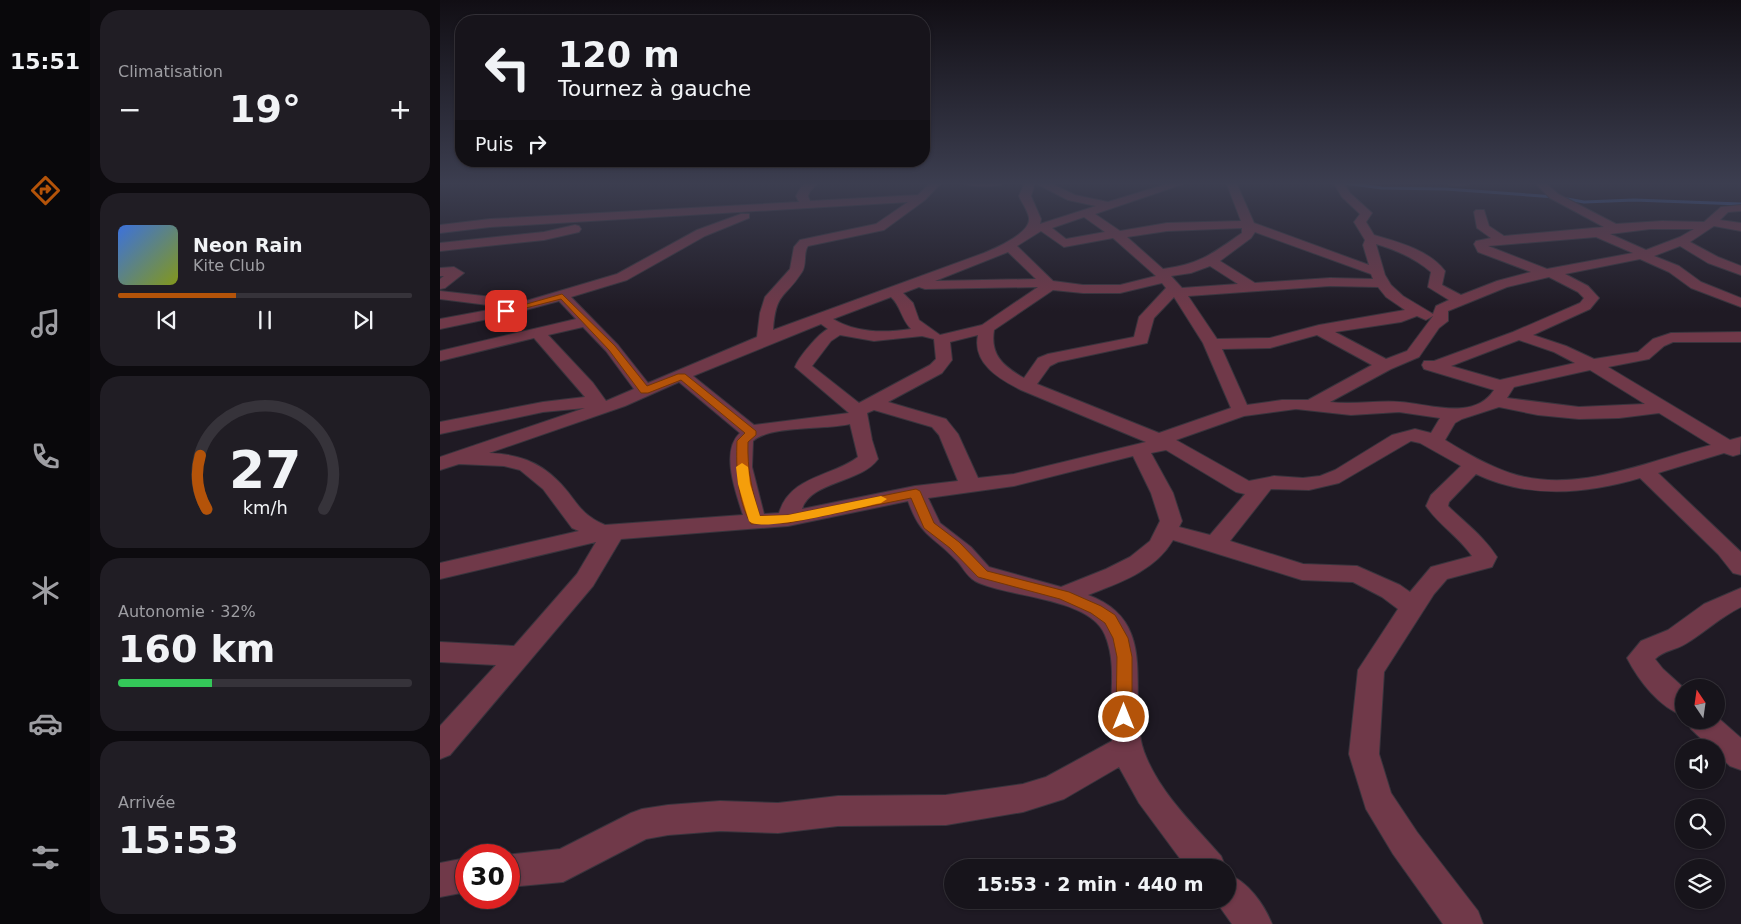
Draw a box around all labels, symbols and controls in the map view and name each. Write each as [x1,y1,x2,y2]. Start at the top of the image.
icon: left [475,35,540,100]
text: 120 m [558,35,680,75]
text: 15:51 [10,49,80,74]
text: Climatisation [118,62,223,81]
text: Tournez à gauche [558,76,751,101]
text: 19° [229,87,301,131]
text: − [118,93,141,126]
text: + [389,93,412,126]
icon: right [523,130,551,158]
text: Puis [475,133,513,155]
icon: directions [28,173,63,208]
text: Neon Rain [193,234,302,256]
text: Kite Club [193,256,265,275]
pin [485,290,527,332]
icon: arrive [492,297,520,325]
icon: music [28,306,63,341]
icon: previous [153,306,181,334]
icon: pause [251,306,279,334]
icon: next [349,306,377,334]
icon: phone [28,439,63,474]
text: 27 [229,440,301,500]
text: km/h [242,497,288,518]
icon: climate [28,573,63,608]
text: Autonomie · 32% [118,602,256,621]
text: 160 km [118,627,275,671]
north arrow [1675,679,1725,729]
map controls [1675,679,1725,909]
position arrow [1097,690,1149,742]
icon: car [28,706,63,741]
button: sound [1675,739,1725,789]
text: Arrivée [118,793,175,812]
button: search [1675,799,1725,849]
text: 15:53 [118,818,239,862]
icon: filters [28,840,63,875]
speed limit sign: 30 [455,844,520,909]
button: layers [1675,859,1725,909]
text: 15:53 · 2 min · 440 m [976,873,1204,895]

